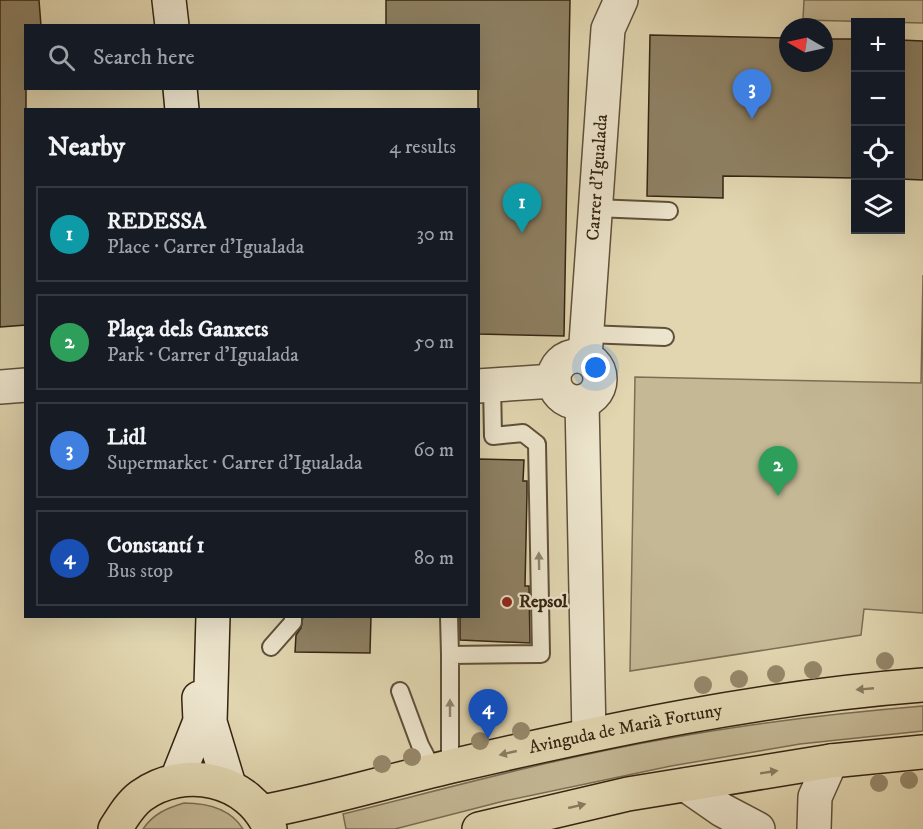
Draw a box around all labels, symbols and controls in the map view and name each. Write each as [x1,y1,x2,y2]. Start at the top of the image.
north arrow [779,18,833,72]
map controls [851,18,905,234]
button: + [851,18,905,72]
search box [24,24,480,90]
icon: search [45,41,78,74]
text: Search here [93,44,195,71]
pin: 3 [732,70,771,119]
button: − [851,72,905,126]
street label: Carrer d'Igualada [582,113,613,242]
button: locate [851,126,905,180]
text: Nearby [48,131,125,164]
text: 4 results [389,135,456,160]
button: layers [851,180,905,234]
pin: 1 [502,184,542,233]
text: REDESSA [107,208,206,235]
text: 1 [66,222,73,247]
text: 30 m [416,222,454,247]
text: Place · Carrer d'Igualada [107,235,304,260]
text: Plaça dels Ganxets [107,316,268,343]
text: 2 [65,330,74,355]
text: 50 m [414,330,454,355]
text: Park · Carrer d'Igualada [107,343,299,368]
your location [581,353,610,382]
text: Lidl [107,424,146,451]
text: 3 [66,438,73,463]
text: 60 m [414,438,454,463]
pin: 2 [758,446,798,496]
text: Supermarket · Carrer d'Igualada [107,451,363,476]
text: Constantí 1 [107,532,204,559]
text: 4 [64,546,75,571]
text: 80 m [414,546,454,571]
one-way arrow [534,552,544,571]
text: Bus stop [107,559,173,584]
place label: Repsol [519,591,568,613]
marker: Repsol [500,595,514,609]
one-way arrow [855,685,874,694]
pin: 4 [468,690,508,739]
one-way arrow [445,698,455,717]
street label: Avinguda de Marià Fortuny [527,699,724,759]
one-way arrow [498,749,517,759]
one-way arrow [759,767,778,776]
one-way arrow [568,801,587,810]

